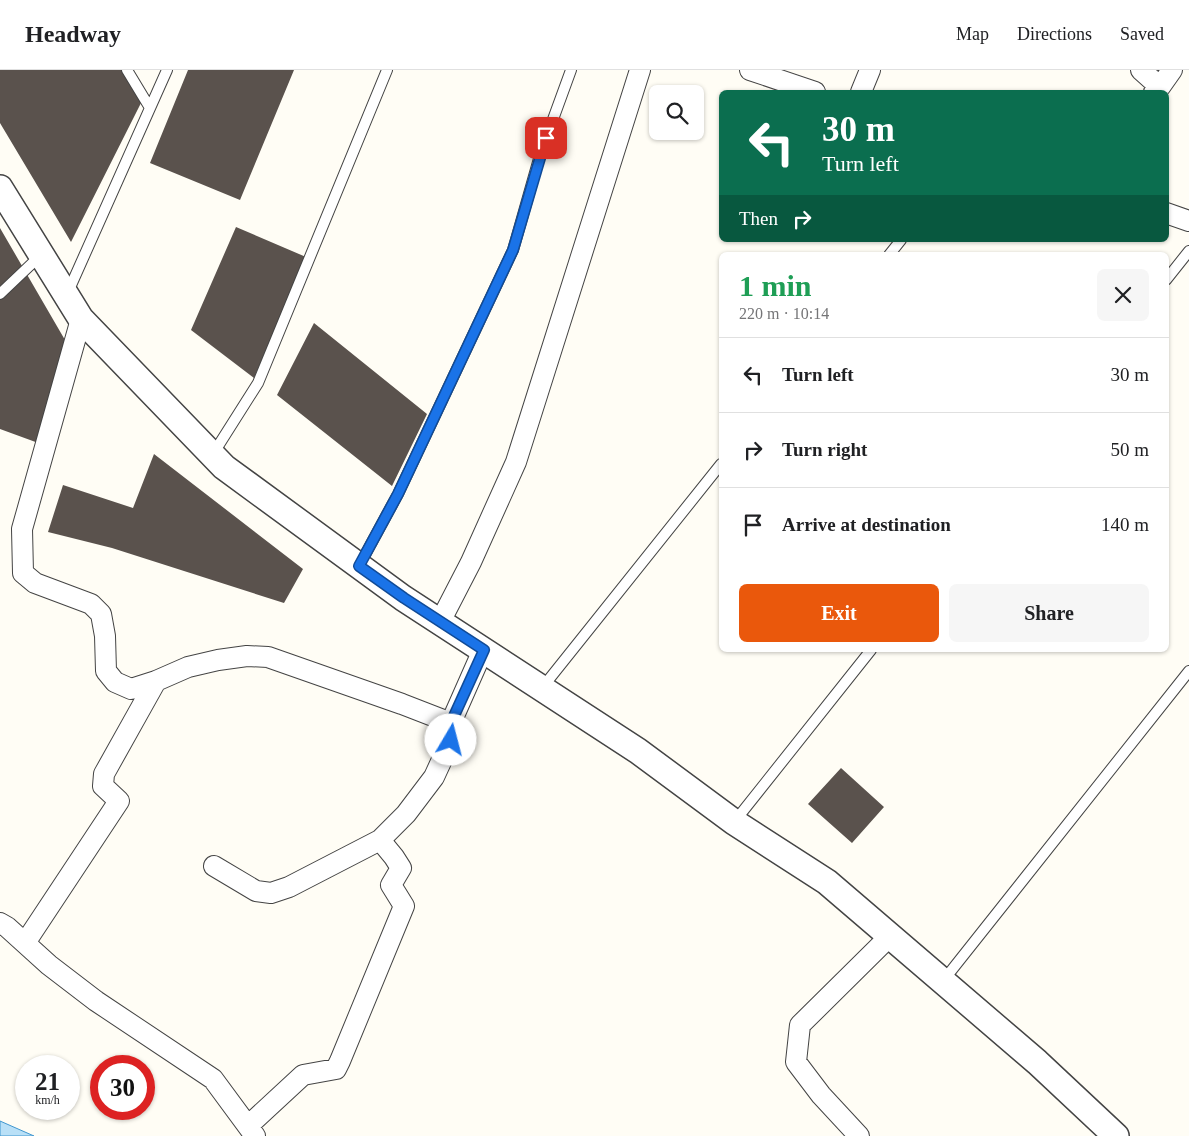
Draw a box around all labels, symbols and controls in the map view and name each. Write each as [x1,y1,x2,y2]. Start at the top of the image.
text: Headway [25,21,121,47]
text: Map [956,24,989,44]
text: Directions [1017,24,1092,44]
text: Saved [1120,24,1164,44]
map controls [649,85,704,140]
button: search [649,85,704,140]
icon: left [739,110,804,175]
text: 30 m [822,110,895,149]
pin [525,117,567,159]
icon: arrive [532,124,560,152]
text: Turn left [822,151,899,176]
icon: right [788,205,816,233]
text: Then [739,208,778,229]
text: 1 min [739,269,812,302]
button: close [1097,269,1149,321]
text: 220 m · 10:14 [739,305,829,322]
icon: left [739,361,767,389]
text: Turn left [782,364,854,385]
text: 30 m [1110,364,1149,385]
icon: right [739,436,767,464]
text: Turn right [782,439,867,460]
text: 50 m [1110,439,1149,460]
icon: arrive [739,511,767,539]
text: Arrive at destination [782,514,951,535]
text: 140 m [1101,514,1149,535]
button: Exit [739,584,939,642]
button: Share [949,584,1149,642]
position arrow [424,713,476,765]
speed limit sign: 30 [90,1055,155,1120]
text: 21 [35,1068,60,1095]
text: km/h [35,1093,60,1107]

